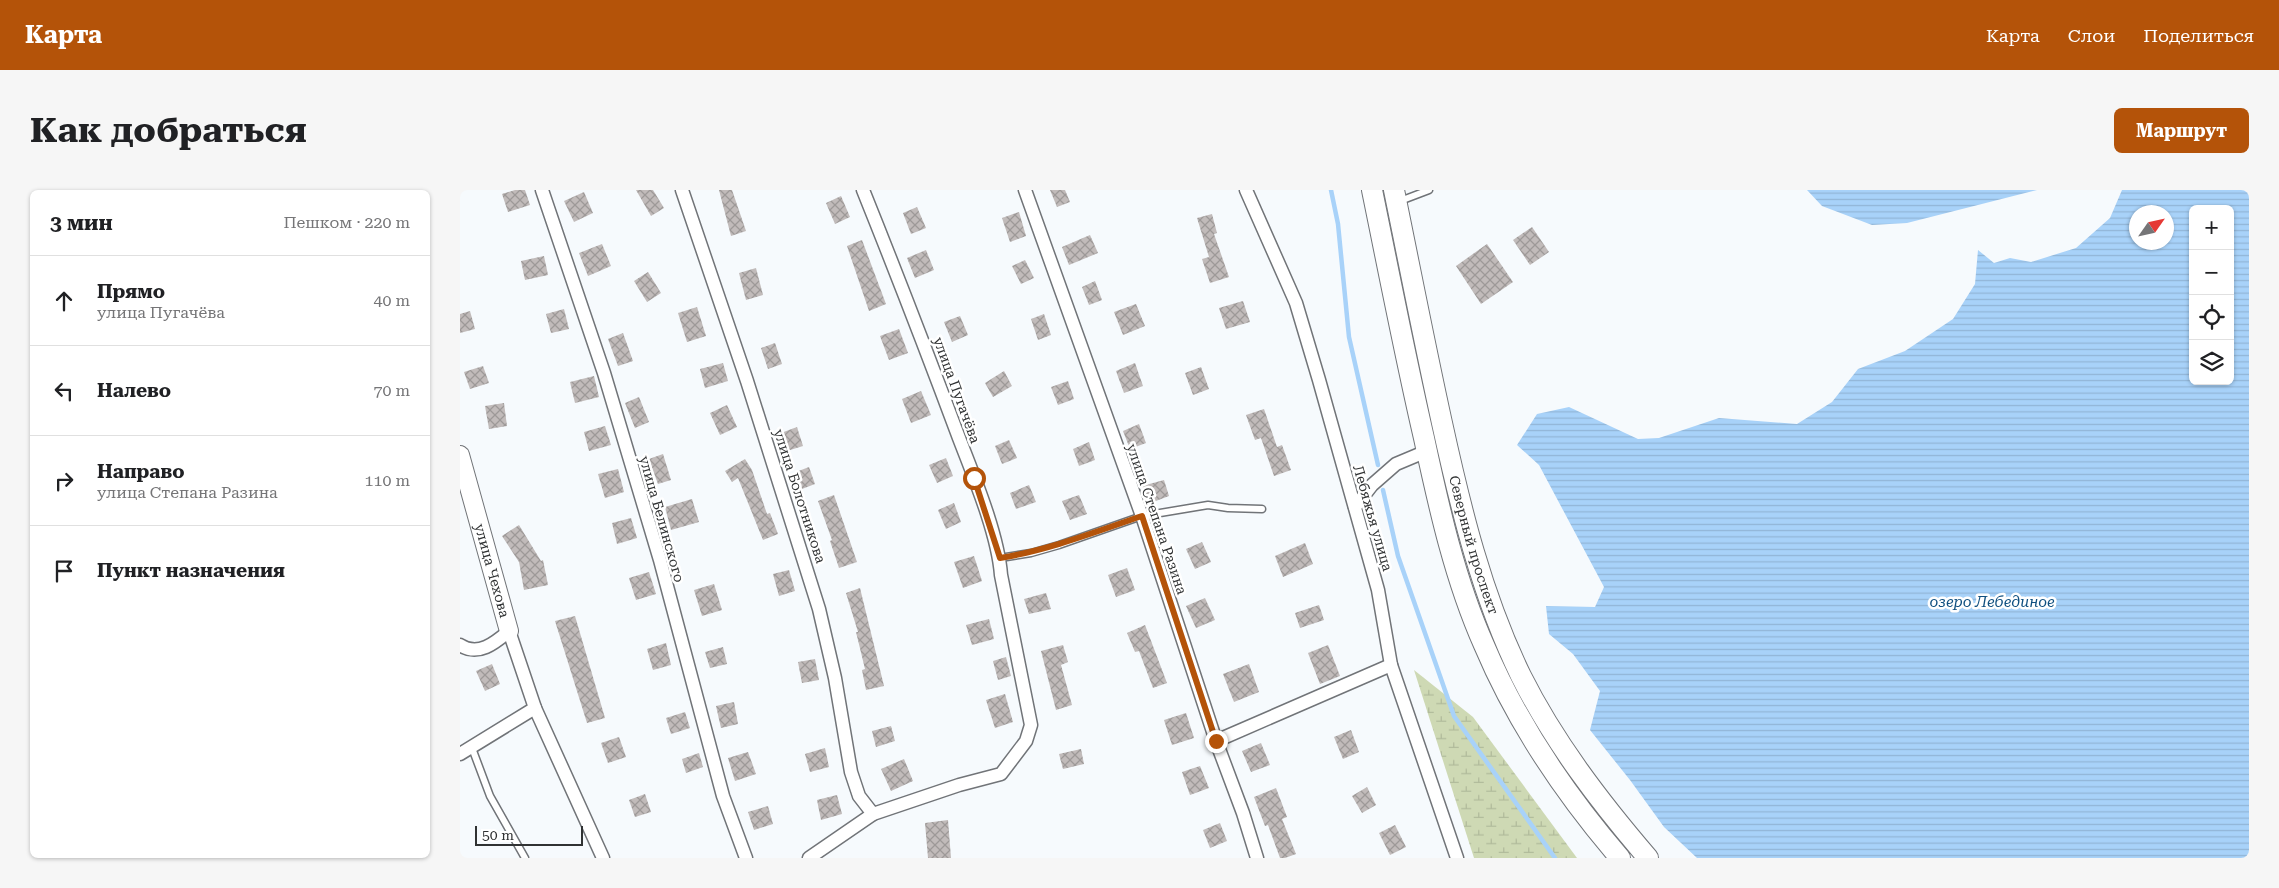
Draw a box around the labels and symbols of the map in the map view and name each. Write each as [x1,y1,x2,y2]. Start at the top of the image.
north arrow [2129,205,2174,250]
street label: улица Пугачёва [930,335,984,446]
street label: улица Болотникова [771,427,829,565]
street label: улица Степана Разина [1124,442,1190,597]
street label: улица Белинского [636,454,688,584]
street label: Лебяжья улица [1350,463,1396,573]
route start [963,467,986,490]
street label: Северный проспект [1446,474,1502,617]
street label: улица Чехова [471,522,513,620]
water label: озеро Лебединое [1929,593,2055,611]
route end [1205,730,1228,753]
scale bar [475,823,582,846]

